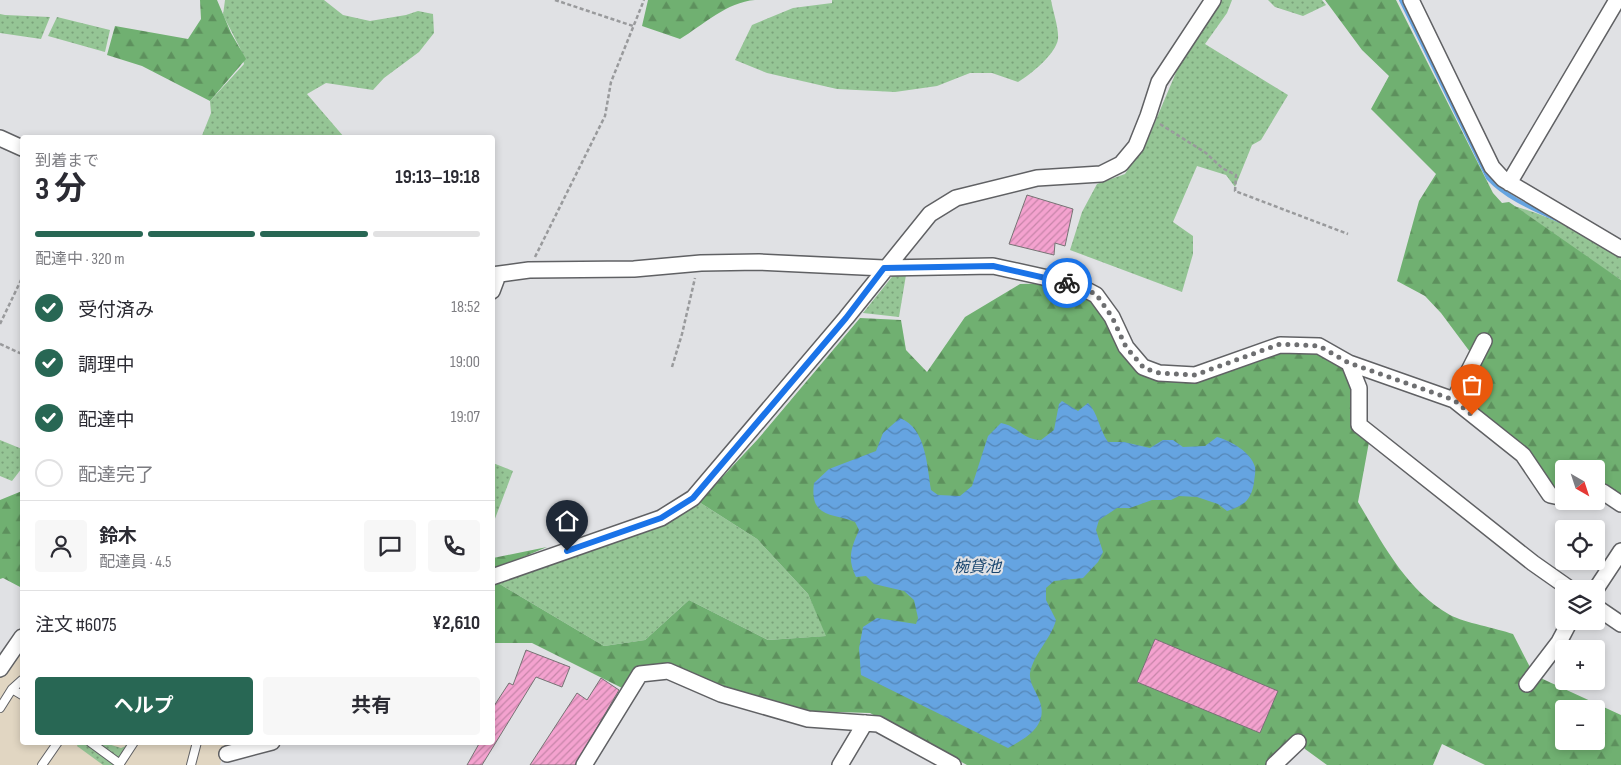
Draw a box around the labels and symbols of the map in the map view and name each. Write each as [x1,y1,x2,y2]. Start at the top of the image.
courier [1042,258,1092,308]
pin [1451,364,1493,415]
north arrow [1555,460,1605,510]
pin [546,500,588,551]
water label: 椀貸池 [953,558,1003,577]

